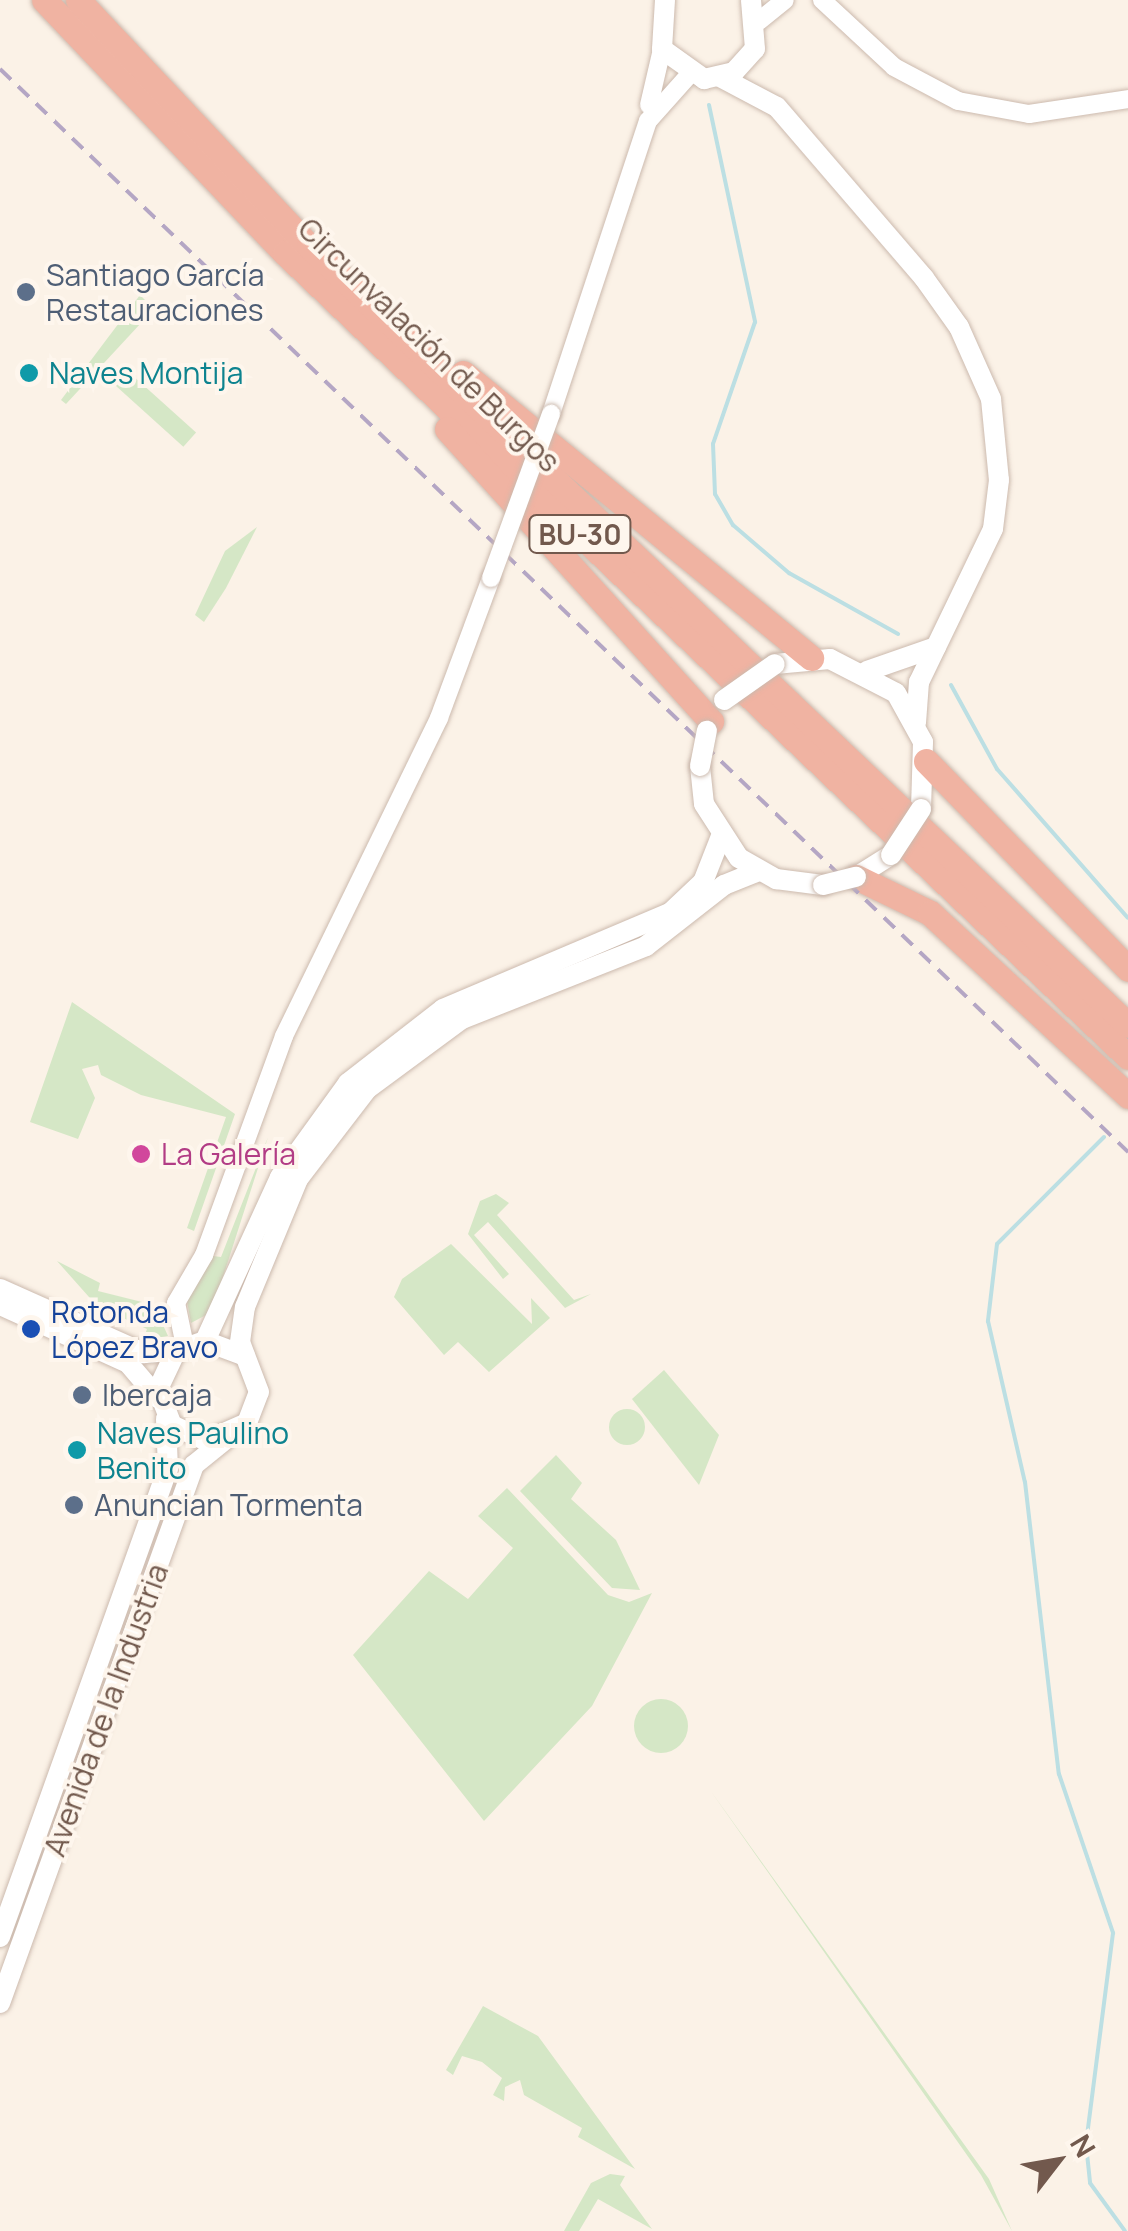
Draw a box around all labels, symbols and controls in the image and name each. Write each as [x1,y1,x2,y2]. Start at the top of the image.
street label: Circunvalación de Burgos [291,211,567,479]
place label: Santiago García Restauraciones [46,257,264,328]
marker: Santiago García Restauraciones [15,281,37,303]
place label: Naves Montija [49,355,244,391]
marker: Naves Montija [18,362,40,384]
road number: BU-30 [528,511,632,557]
place label: La Galería [161,1136,296,1172]
marker: La Galería [130,1143,152,1165]
place label: Rotonda López Bravo [51,1294,218,1364]
marker: Rotonda López Bravo [20,1318,42,1340]
place label: Ibercaja [102,1377,212,1413]
marker: Ibercaja [71,1384,93,1406]
place label: Naves Paulino Benito [97,1415,289,1486]
marker: Naves Paulino Benito [66,1439,88,1461]
place label: Anuncian Tormenta [94,1487,363,1523]
marker: Anuncian Tormenta [63,1494,85,1516]
street label: Avenida de la Industria [36,1559,176,1861]
north arrow [1008,2111,1108,2211]
text: N [1062,2127,1105,2164]

